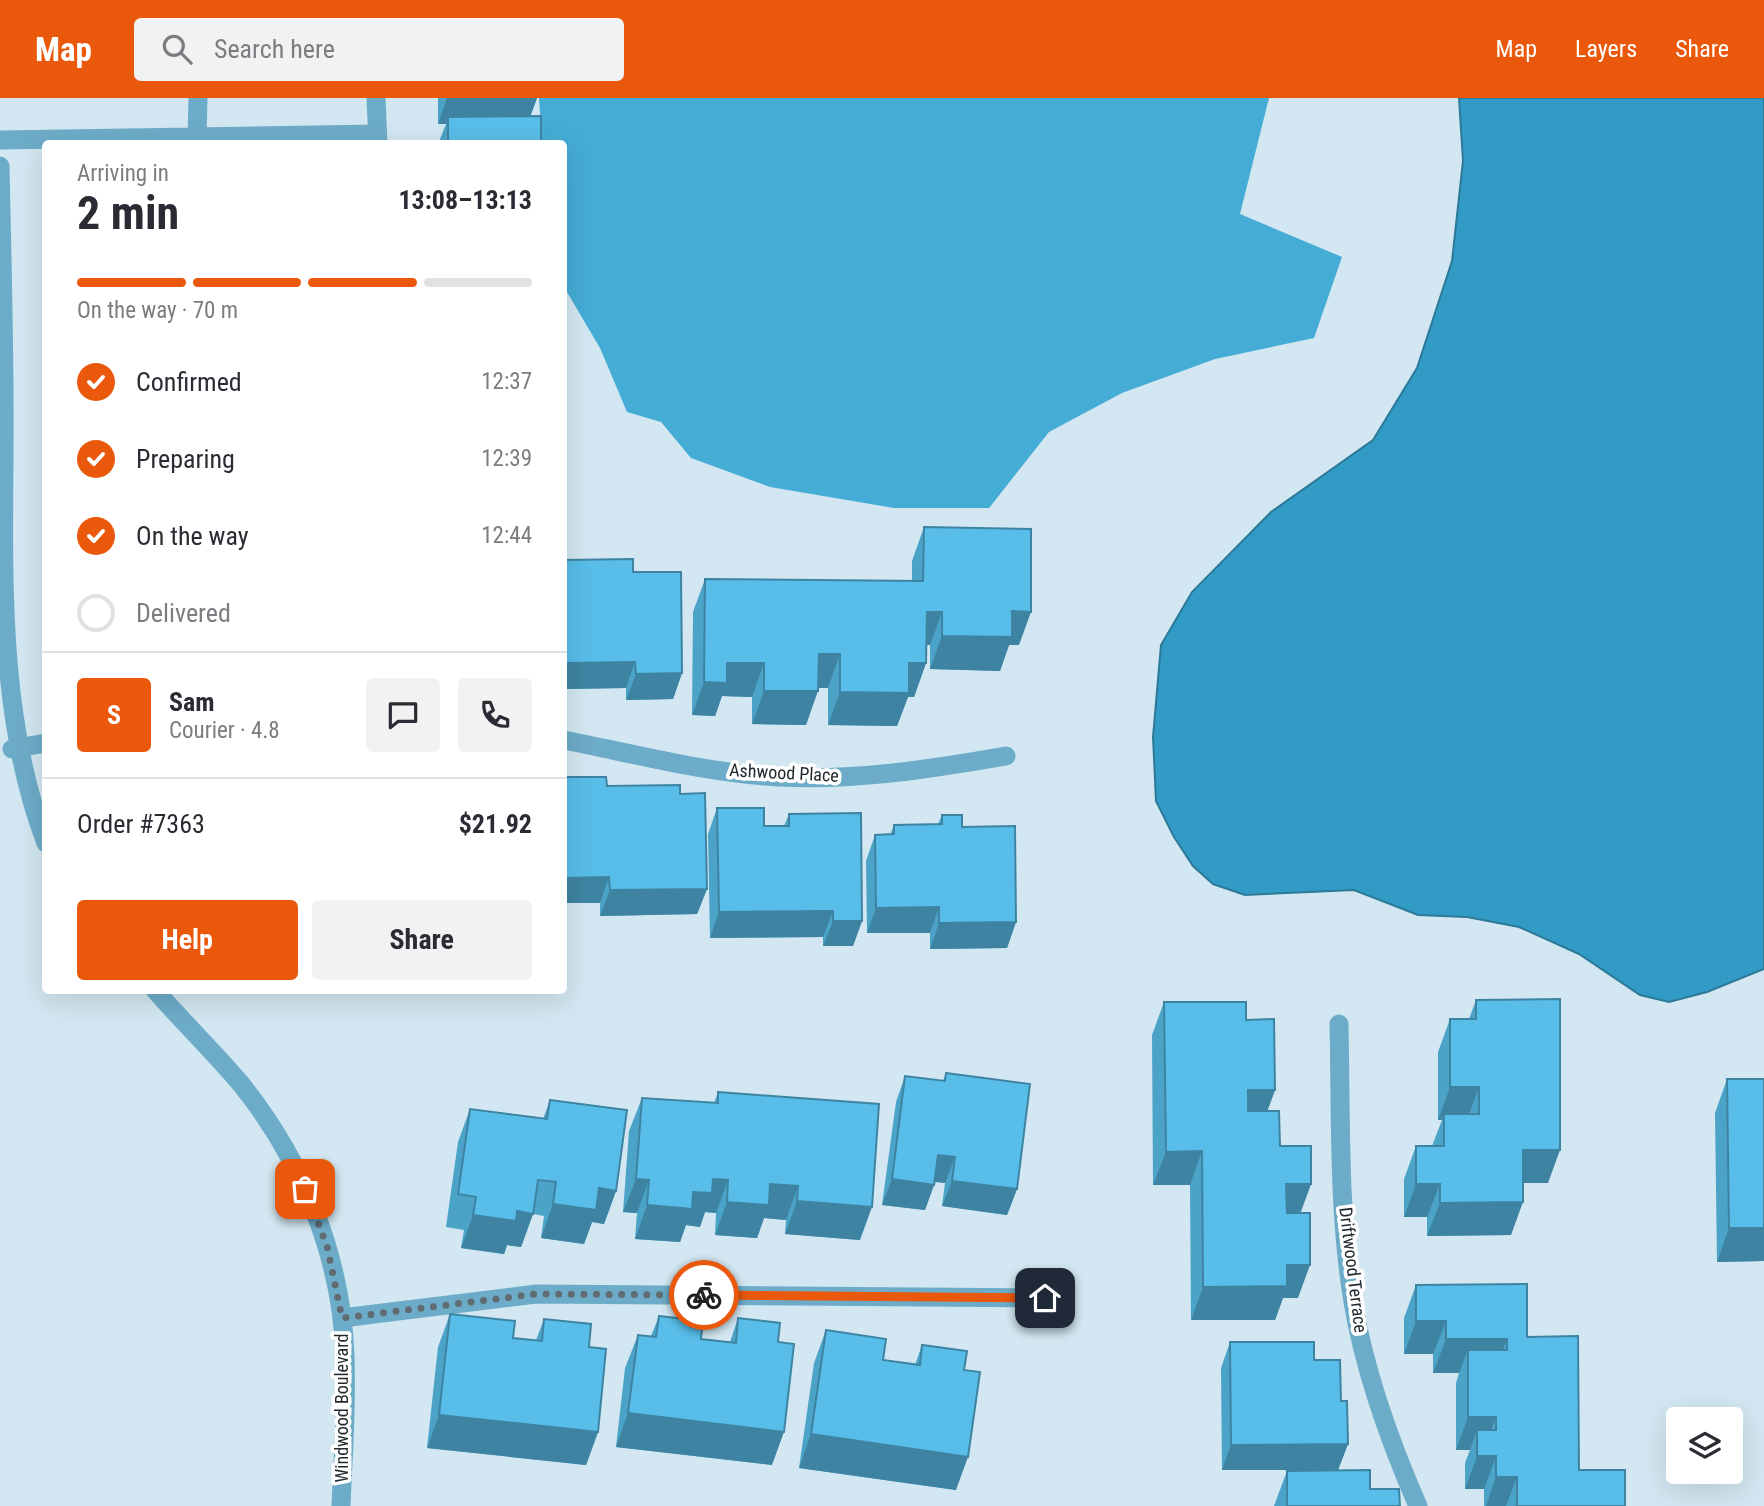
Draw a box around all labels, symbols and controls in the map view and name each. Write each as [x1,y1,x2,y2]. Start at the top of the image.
search box [134,18,624,81]
text: Map [35,30,92,69]
icon: search [158,30,196,68]
text: Search here [214,34,335,64]
text: Map [1496,35,1537,63]
text: Layers [1575,35,1637,63]
text: Share [1675,35,1729,63]
text: Arriving in [77,160,169,187]
text: 13:08–13:13 [398,185,532,215]
text: 2 min [77,186,179,240]
text: On the way · 70 m [77,297,238,324]
icon: check [77,363,115,401]
text: Confirmed [136,367,242,397]
text: 12:37 [481,368,532,395]
icon: check [77,440,115,478]
text: Preparing [136,444,235,474]
text: 12:39 [481,445,532,472]
icon: check [77,517,115,555]
text: On the way [136,521,249,551]
text: 12:44 [481,522,532,549]
text: Delivered [136,598,231,628]
button: chat [366,678,440,752]
button: phone [458,678,532,752]
text: Sam [169,687,215,717]
text: S [107,700,121,730]
text: Courier · 4.8 [169,717,280,744]
street label: Ashwood Place [729,759,839,786]
text: Order #7363 [77,809,205,839]
text: $21.92 [459,809,532,839]
button: Help [77,900,298,980]
button: Share [312,900,532,980]
pin [275,1159,335,1219]
icon: bag [286,1170,324,1208]
street label: Driftwood Terrace [1335,1206,1372,1334]
courier [669,1260,739,1330]
pin [1015,1268,1075,1328]
icon: bike [685,1276,723,1314]
icon: home [1026,1279,1064,1317]
street label: Windwood Boulevard [331,1334,352,1482]
map controls [1666,1407,1743,1484]
button: layers [1666,1407,1743,1484]

